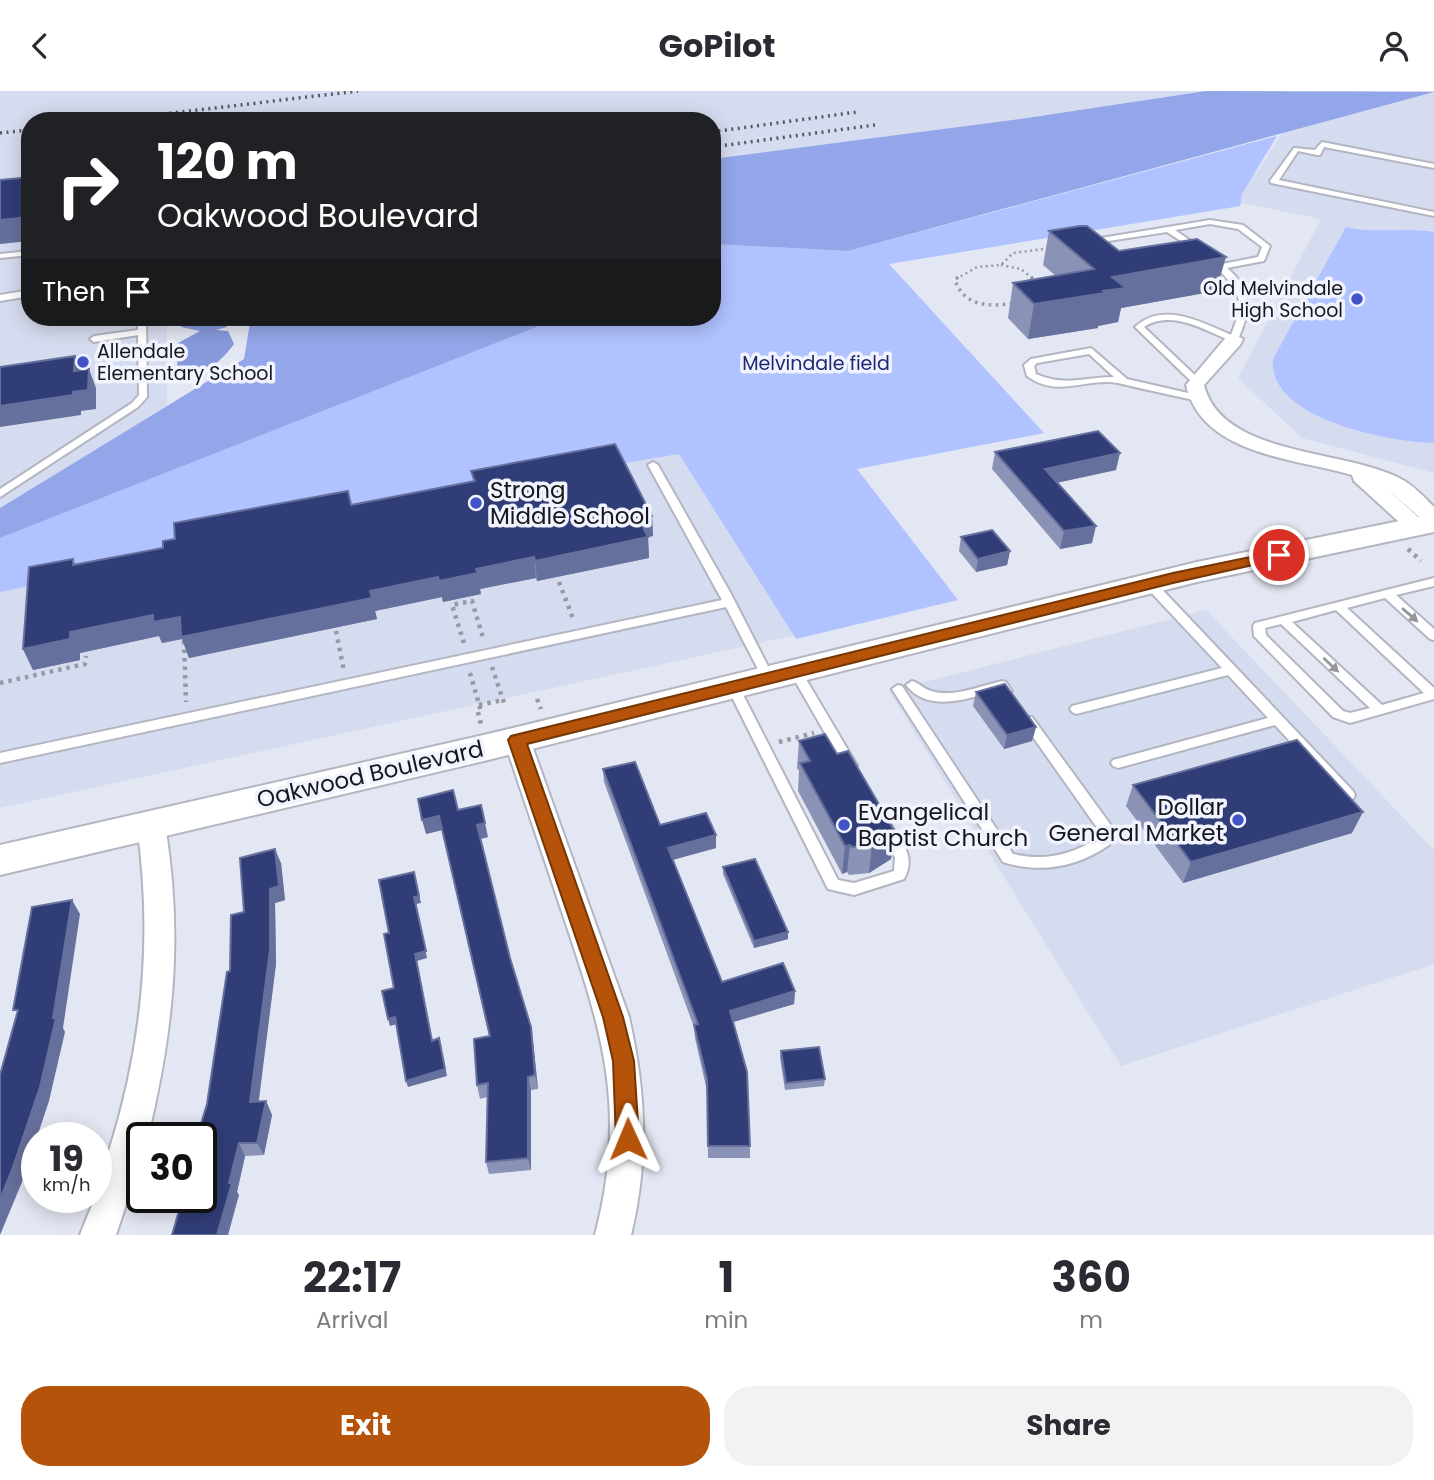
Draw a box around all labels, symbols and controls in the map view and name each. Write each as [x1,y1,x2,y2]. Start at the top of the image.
text: GoPilot [659,23,776,68]
icon: back [21,27,59,65]
icon: person [1375,27,1413,65]
text: 120 m [157,128,298,196]
icon: right [42,140,133,231]
text: Oakwood Boulevard [157,193,479,238]
icon: arrive [119,273,157,311]
text: Then [42,274,105,310]
place label: Old Melvindale High School [1203,275,1343,324]
marker: Old Melvindale High School [1349,291,1365,307]
place label: Allendale Elementary School [97,338,273,387]
park label: Melvindale field [742,350,890,377]
marker: Allendale Elementary School [75,354,91,370]
place label: Strong Middle School [490,474,650,532]
marker: Strong Middle School [468,495,484,511]
pin [1249,525,1309,585]
icon: arrive [1260,536,1298,574]
one-way arrow [1402,607,1419,622]
one-way arrow [1322,657,1340,673]
street label: Oakwood Boulevard [254,732,486,816]
place label: Dollar General Market [1049,791,1224,849]
place label: Evangelical Baptist Church [858,796,1028,854]
marker: Dollar General Market [1230,812,1246,828]
marker: Evangelical Baptist Church [836,817,852,833]
position arrow [591,1102,665,1176]
speed limit sign: 30 [126,1122,217,1213]
text: 19 [49,1134,84,1183]
text: km/h [43,1172,90,1197]
text: 22:17 [303,1248,401,1307]
text: 1 [718,1248,734,1307]
text: 360 [1051,1248,1131,1307]
text: Arrival [316,1304,388,1336]
text: min [704,1304,748,1336]
text: m [1079,1304,1103,1336]
button: Exit [21,1386,710,1466]
button: Share [724,1386,1413,1466]

